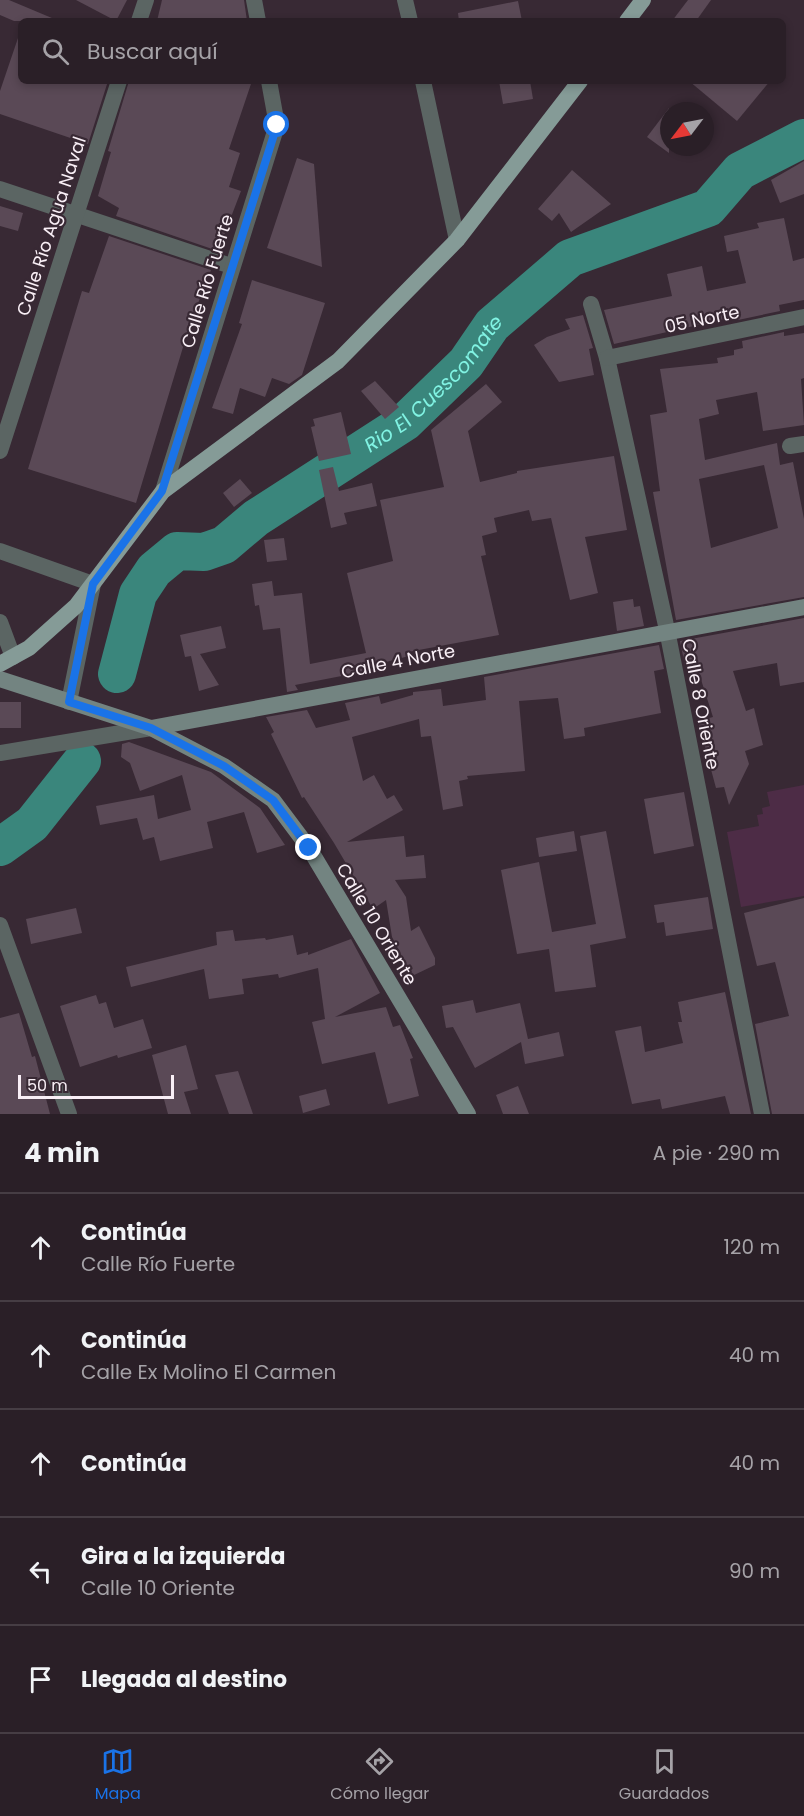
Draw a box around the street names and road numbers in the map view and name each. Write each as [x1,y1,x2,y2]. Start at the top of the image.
street label: Calle Río Agua Naval [10,133,92,319]
street label: Calle Río Fuerte [175,211,239,351]
street label: 05 Norte [662,299,742,339]
street label: Calle 8 Oriente [676,636,726,772]
street label: Calle 4 Norte [339,638,457,684]
street label: Calle 10 Oriente [331,858,423,990]

